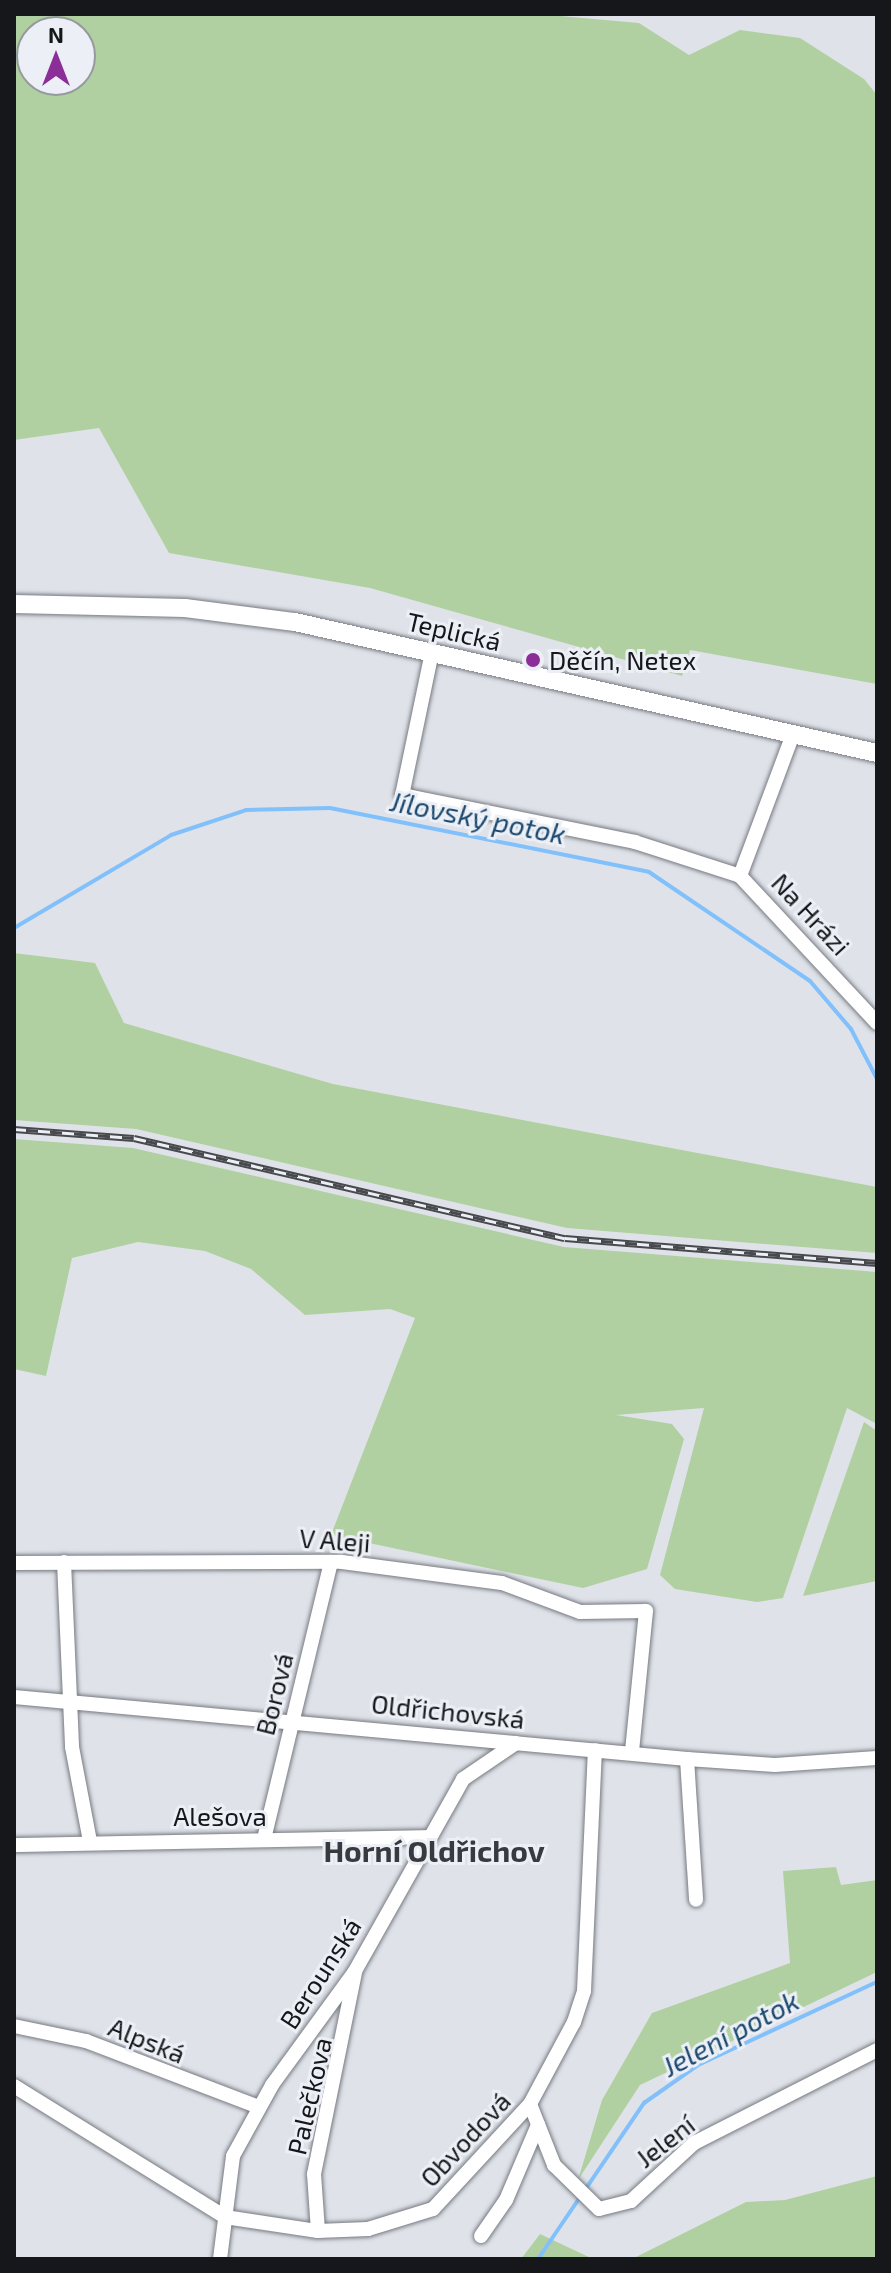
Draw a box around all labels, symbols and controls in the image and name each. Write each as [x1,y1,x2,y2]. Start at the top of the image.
north arrow [16,16,96,96]
text: N [48,21,64,47]
street label: Teplická [404,605,504,657]
place label: Děčín, Netex [549,644,696,676]
marker: Děčín, Netex [524,651,542,669]
water label: Jílovský potok [388,784,568,850]
street label: Na Hrázi [765,867,857,961]
street label: V Aleji [298,1522,372,1558]
street label: Borová [249,1650,299,1738]
street label: Oldřichovská [370,1687,526,1735]
street label: Alešova [173,1800,267,1832]
district label: Horní Oldřichov [323,1832,545,1868]
street label: Berounská [273,1912,367,2034]
water label: Jelení potok [656,1983,804,2083]
street label: Alpská [104,2011,190,2069]
street label: Palečkova [280,2034,338,2158]
street label: Obvodová [413,2085,517,2193]
street label: Jelení [629,2108,701,2174]

